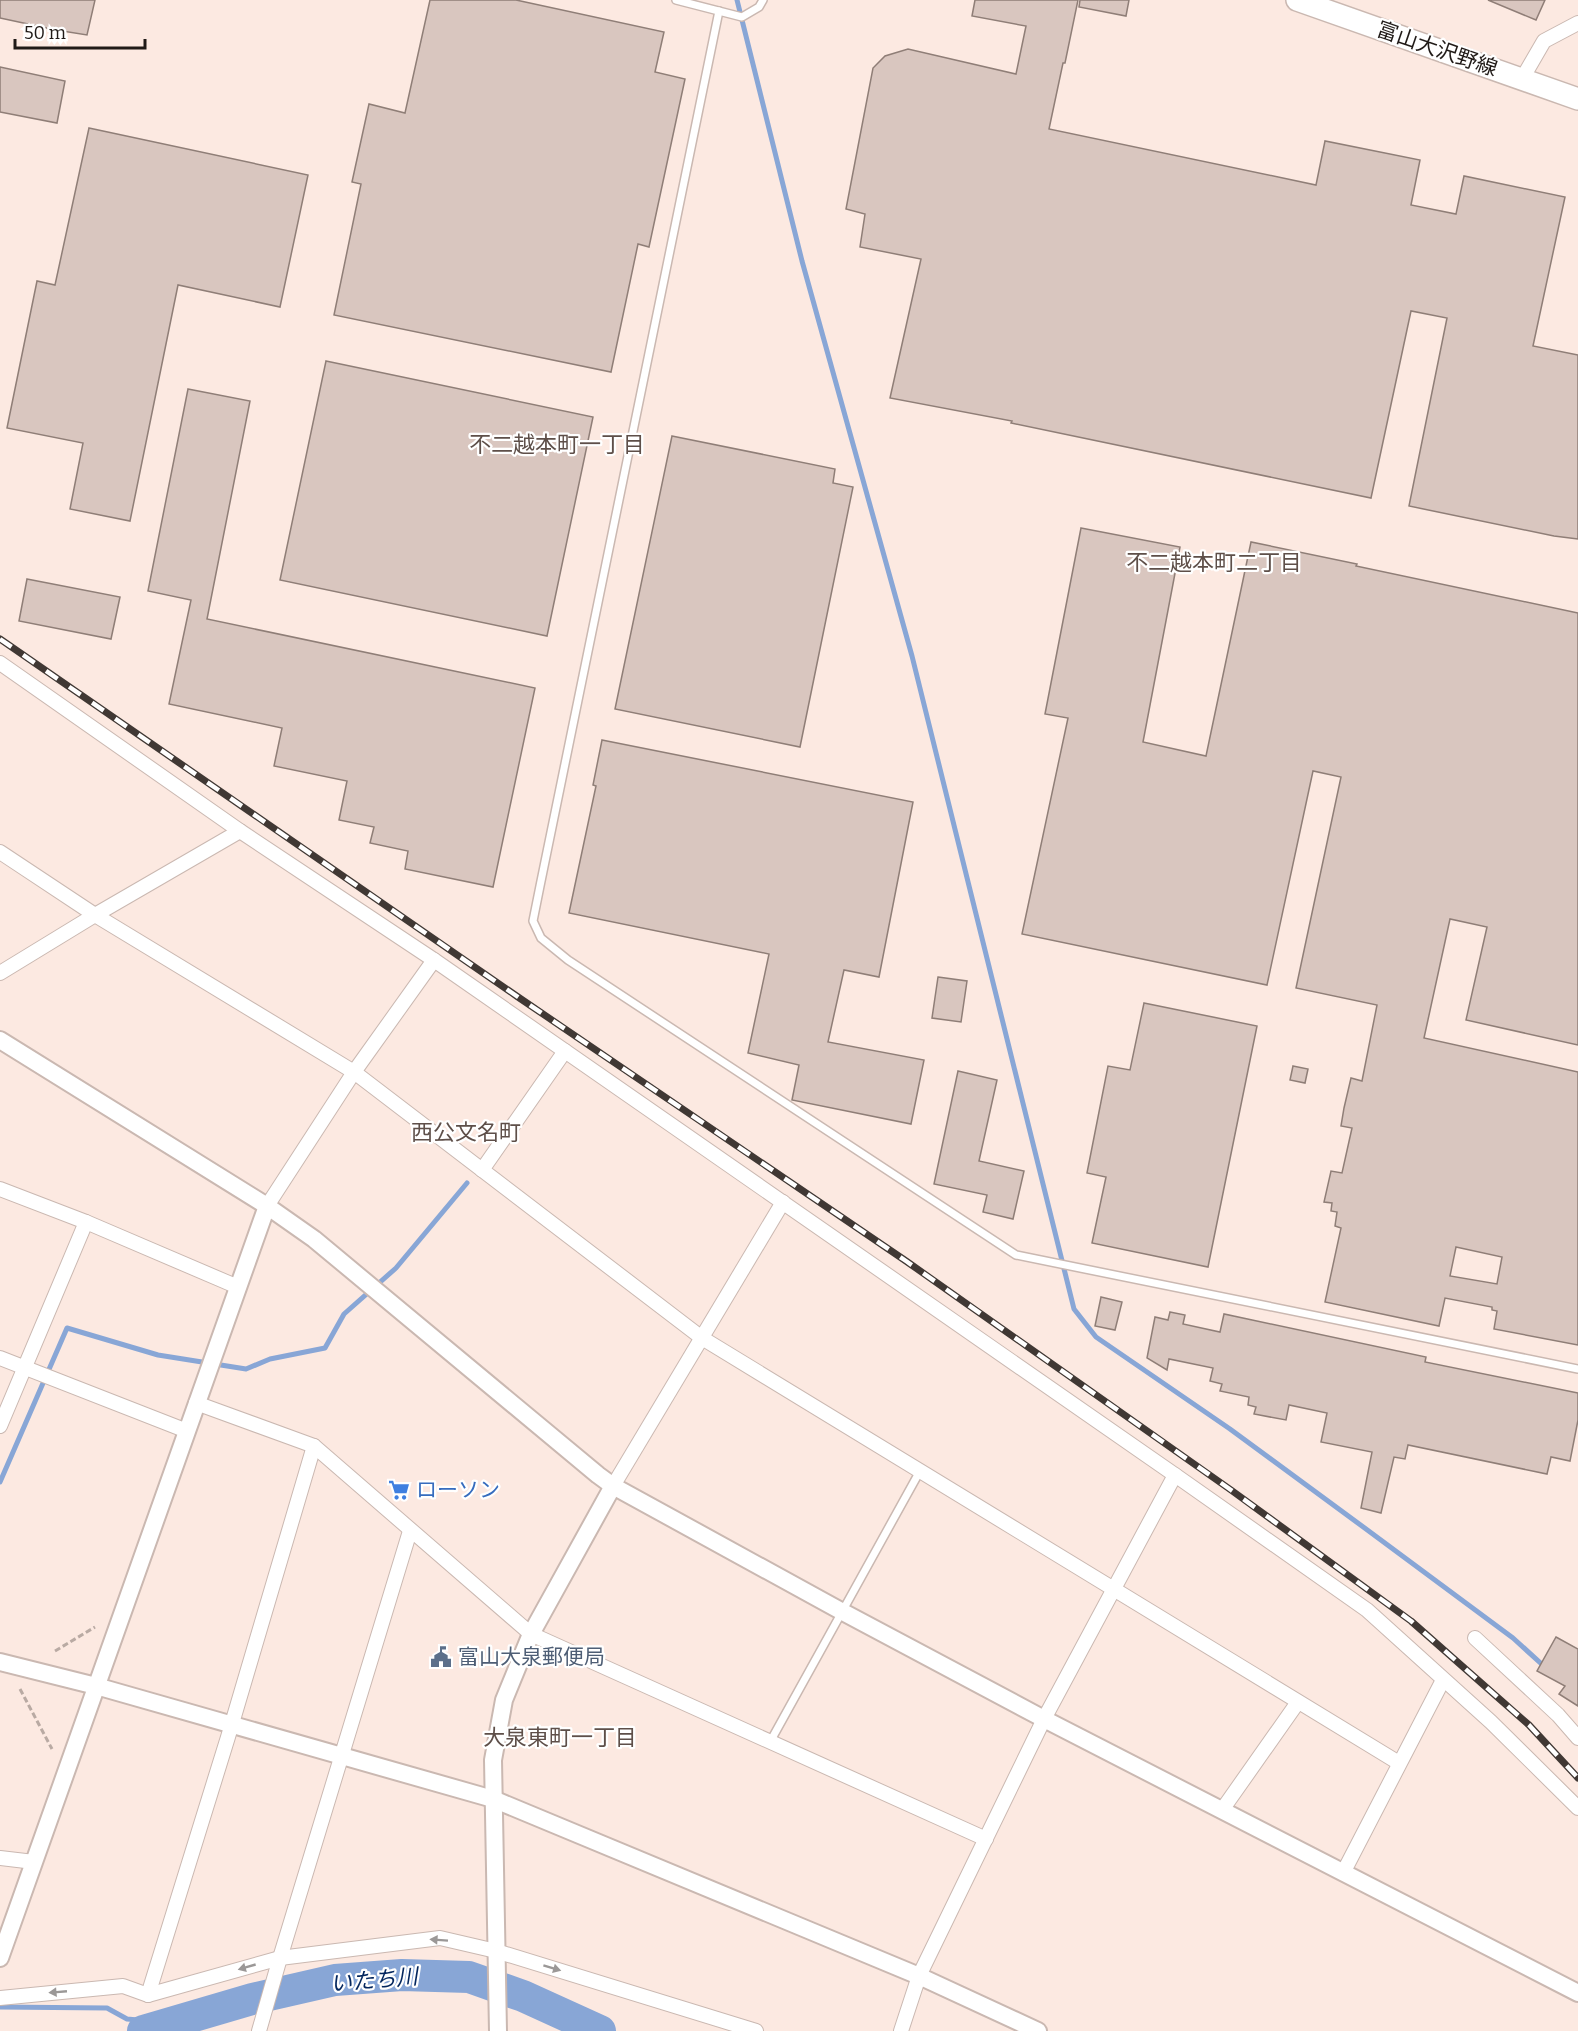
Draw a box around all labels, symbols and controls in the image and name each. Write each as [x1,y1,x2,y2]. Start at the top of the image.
scale bar [15,12,146,50]
street label: 富山大沢野線 [1373,16,1501,82]
text: 50 m [24,22,66,44]
district label: 不二越本町一丁目 [469,431,645,458]
district label: 不二越本町二丁目 [1126,549,1302,576]
district label: 西公文名町 [411,1119,521,1146]
place label: ローソン [416,1477,500,1503]
supermarket icon: ローソン [387,1478,411,1502]
place label: 富山大泉郵便局 [458,1644,605,1670]
public building icon: 富山大泉郵便局 [429,1645,453,1669]
district label: 大泉東町一丁目 [483,1724,637,1751]
one-way arrow [430,1935,449,1944]
one-way arrow [238,1963,256,1972]
water label: いたち川 [329,1963,421,1997]
one-way arrow [543,1964,561,1974]
one-way arrow [48,1987,67,1997]

